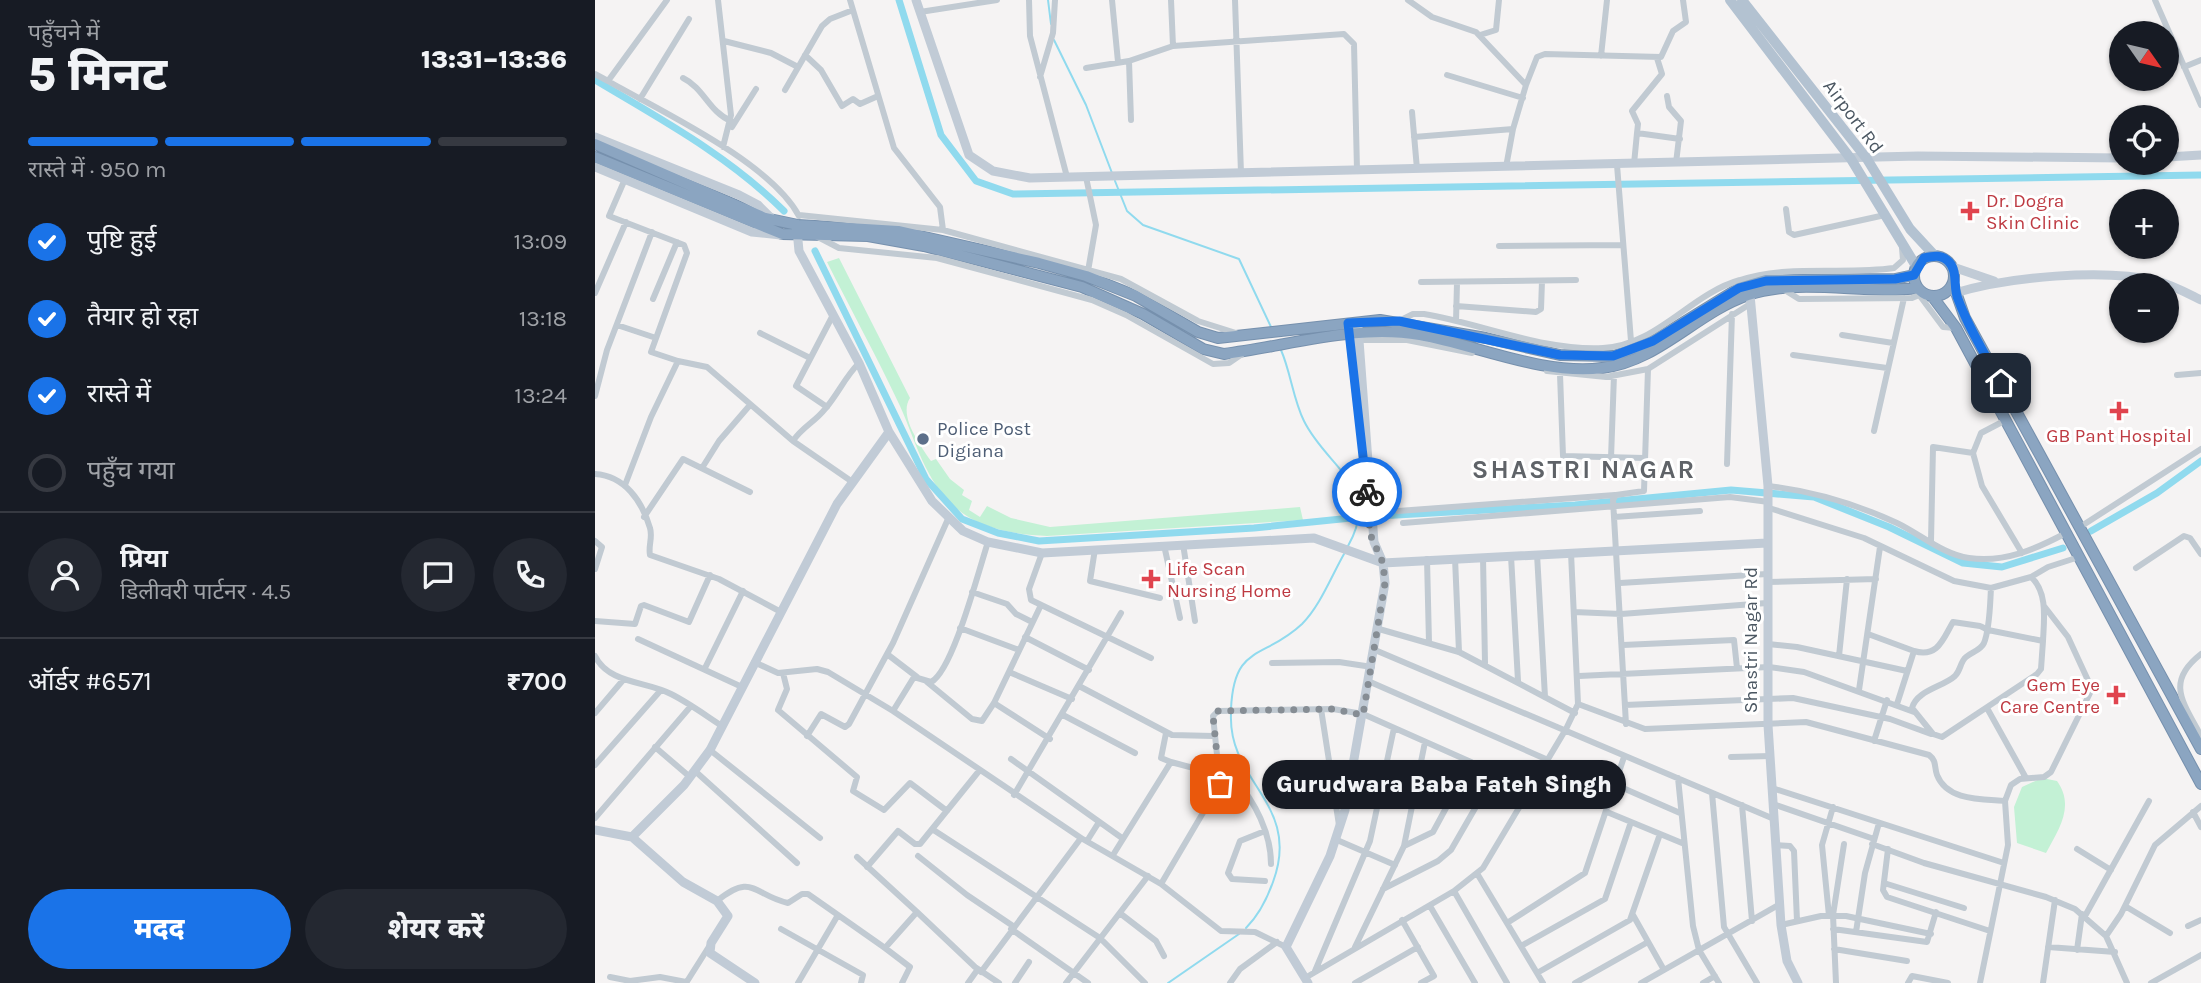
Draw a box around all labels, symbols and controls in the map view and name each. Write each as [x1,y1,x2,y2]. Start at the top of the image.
text: पहुँचने में [28,19,100,46]
north arrow [2109,21,2179,91]
map controls [2109,21,2179,343]
text: 13:31–13:36 [421,44,567,75]
text: 5 मिनट [28,48,167,102]
street label: Airport Rd [1818,75,1888,158]
button: locate [2109,105,2179,175]
text: रास्ते में · 950 m [28,156,167,183]
button: + [2109,189,2179,259]
place label: Dr. Dogra Skin Clinic [1986,190,2079,234]
marker: Dr. Dogra Skin Clinic [1960,201,1980,221]
icon: check [28,223,66,261]
text: पुष्टि हुई [87,224,156,255]
text: 13:09 [514,228,567,255]
button: − [2109,273,2179,343]
icon: check [28,300,66,338]
text: तैयार हो रहा [87,301,198,332]
text: 13:18 [519,305,567,332]
pin [1971,353,2031,413]
icon: home [1982,364,2020,402]
icon: check [28,377,66,415]
text: रास्ते में [87,378,151,409]
text: 13:24 [514,382,567,409]
marker: GB Pant Hospital [2109,401,2129,421]
place label: Police Post Digiana [937,418,1031,462]
place label: GB Pant Hospital [2046,425,2192,447]
marker: Police Post Digiana [915,431,931,447]
district label: SHASTRI NAGAR [1472,454,1696,485]
text: पहुँच गया [87,455,175,486]
courier [1332,457,1402,527]
icon: bike [1348,473,1386,511]
button: person [28,538,102,612]
button: chat [401,538,475,612]
button: phone [493,538,567,612]
text: प्रिया [120,543,168,574]
place label: Life Scan Nursing Home [1167,558,1291,602]
street label: Shastri Nagar Rd [1740,567,1762,713]
marker: Life Scan Nursing Home [1141,569,1161,589]
text: डिलीवरी पार्टनर · 4.5 [120,578,291,605]
text: ऑर्डर #6571 [28,666,152,697]
text: ₹700 [506,666,567,697]
place label: Gem Eye Care Centre [2000,674,2100,718]
marker: Gem Eye Care Centre [2106,685,2126,705]
pin [1190,754,1250,814]
callout: Gurudwara Baba Fateh Singh [1262,760,1626,808]
icon: bag [1201,765,1239,803]
text: Gurudwara Baba Fateh Singh [1276,771,1612,798]
button: मदद [28,889,291,969]
button: शेयर करें [305,889,567,969]

